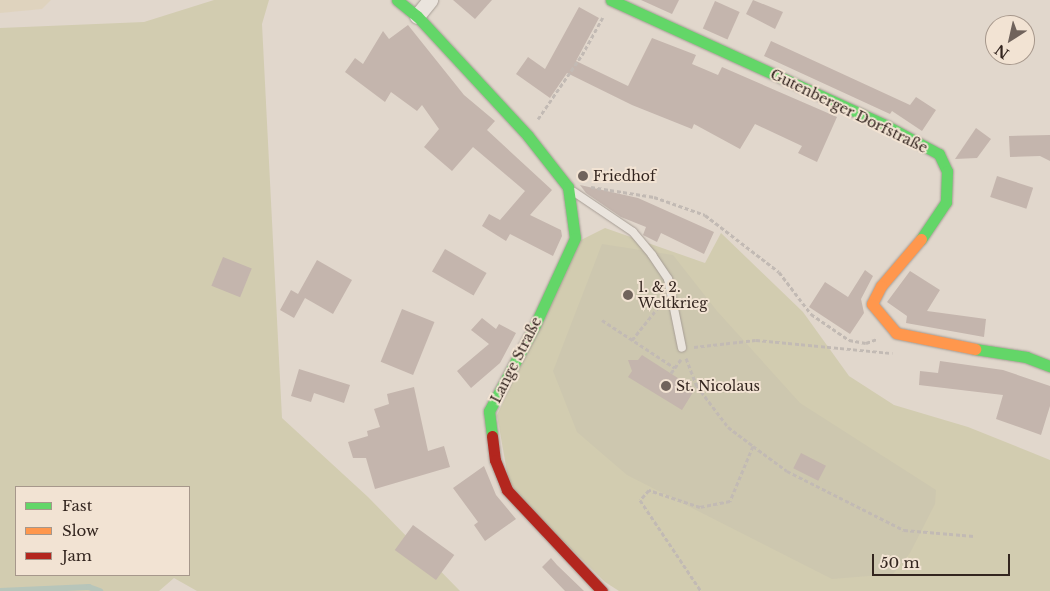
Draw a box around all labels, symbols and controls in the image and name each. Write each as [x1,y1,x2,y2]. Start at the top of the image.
north arrow [985,15,1035,65]
text: N [991,40,1013,63]
street label: Gutenberger Dorfstraße [768,66,930,156]
place label: Friedhof [593,168,656,184]
marker: Friedhof [577,170,589,182]
place label: 1. & 2. Weltkrieg [638,279,708,312]
marker: 1. & 2. Weltkrieg [622,289,634,301]
street label: Lange Straße [487,314,545,406]
place label: St. Nicolaus [676,378,760,394]
marker: St. Nicolaus [660,380,672,392]
legend [15,486,190,576]
text: Fast [62,496,92,515]
text: Slow [62,521,99,540]
scale bar [875,544,1012,576]
text: Jam [62,546,92,565]
text: 50 m [880,553,920,572]

